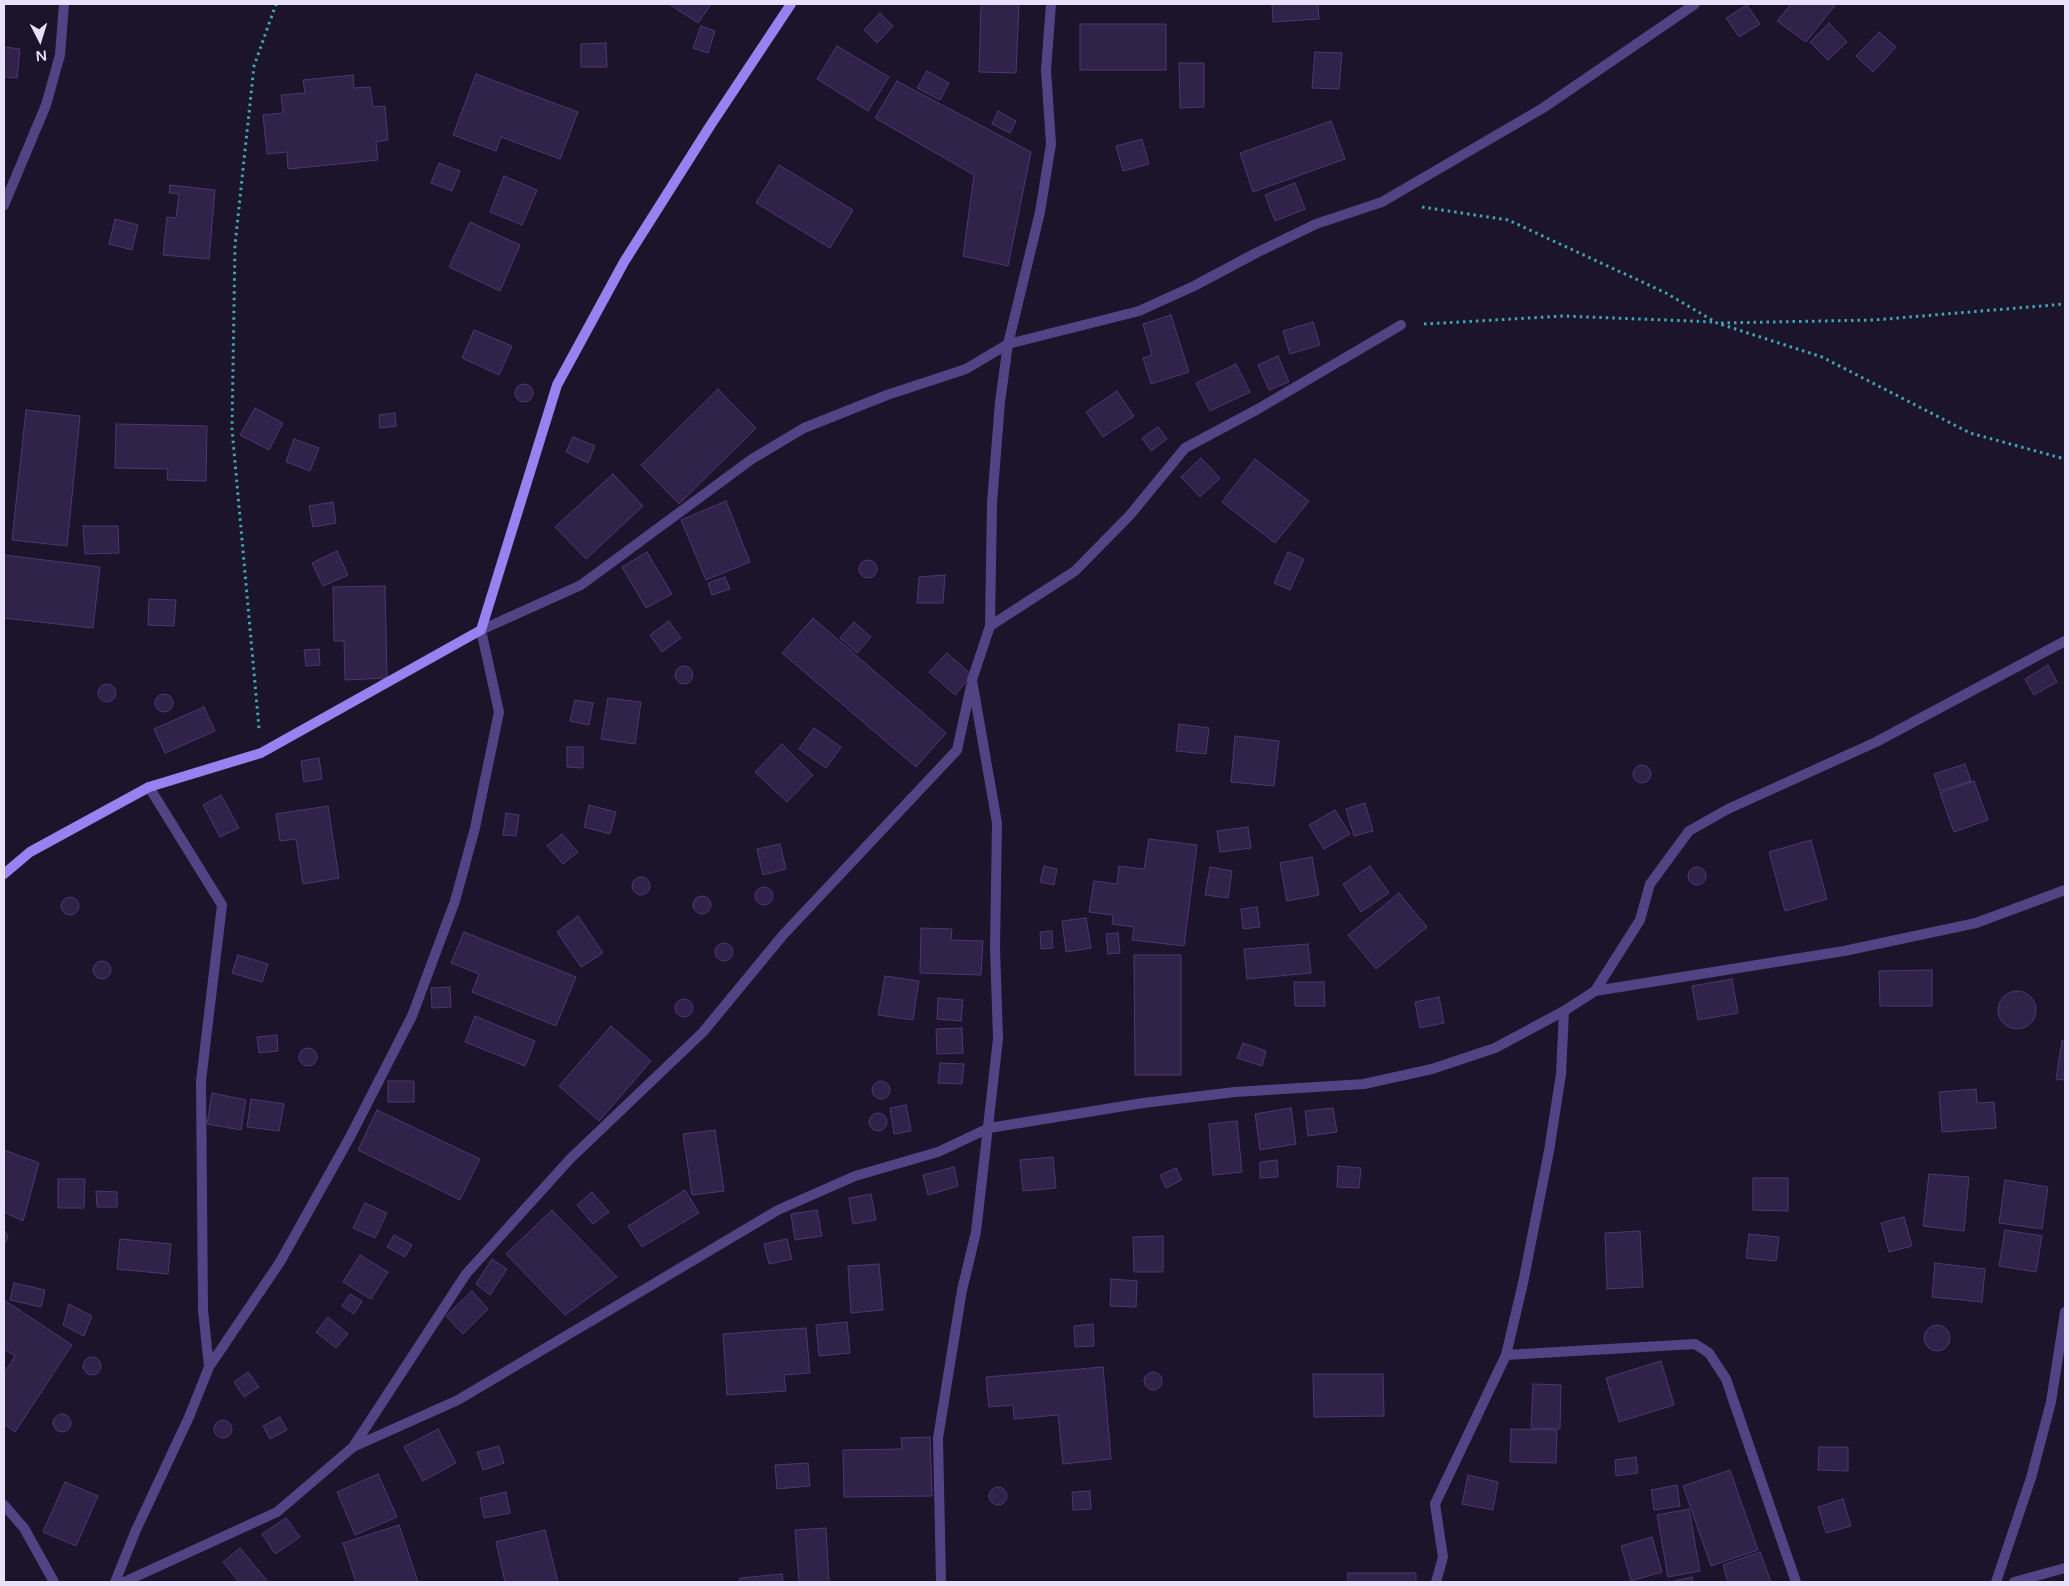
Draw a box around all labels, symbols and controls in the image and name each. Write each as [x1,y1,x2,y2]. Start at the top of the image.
north arrow [15,15,65,65]
text: N [35,46,48,64]

